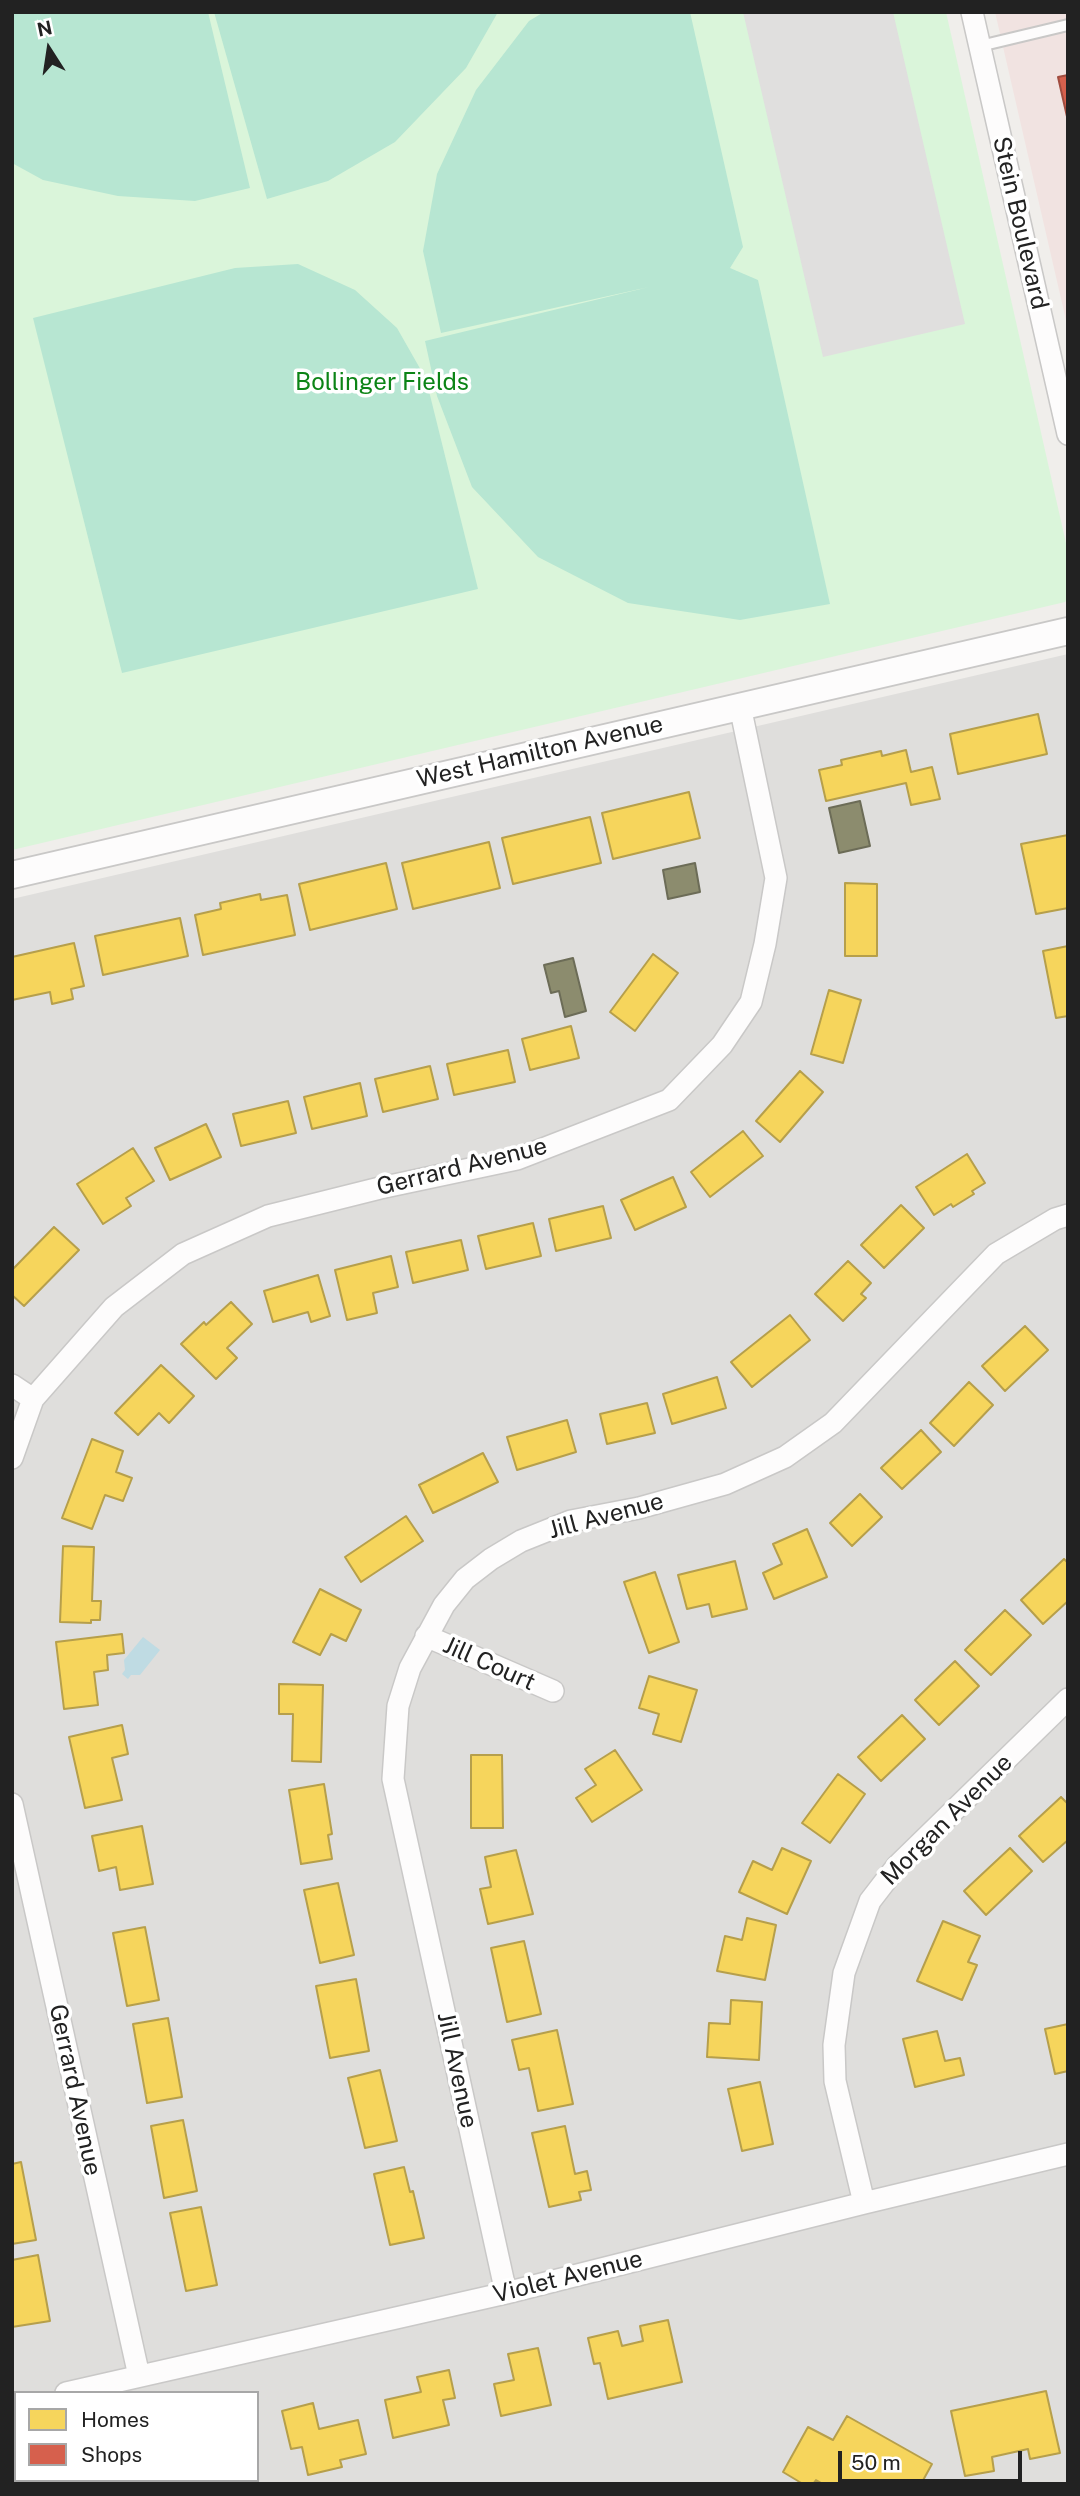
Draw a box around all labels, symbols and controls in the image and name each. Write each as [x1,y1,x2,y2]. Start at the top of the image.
north arrow [14,14,84,84]
text: N [35,16,54,41]
street label: Stein Boulevard [986,134,1054,312]
park label: Bollinger Fields [295,369,469,397]
street label: West Hamilton Avenue [414,710,666,794]
street label: Gerrard Avenue [374,1132,550,1202]
street label: Jill Avenue [545,1487,667,1545]
street label: Jill Court [438,1631,540,1697]
street label: Morgan Avenue [875,1748,1019,1892]
street label: Gerrard Avenue [43,2002,107,2178]
street label: Jill Avenue [431,2009,483,2131]
street label: Violet Avenue [490,2245,646,2309]
legend [14,2391,259,2482]
text: Homes [81,2407,149,2432]
scale bar [842,2436,1026,2480]
text: Shops [81,2442,142,2467]
text: 50 m [851,2450,901,2475]

